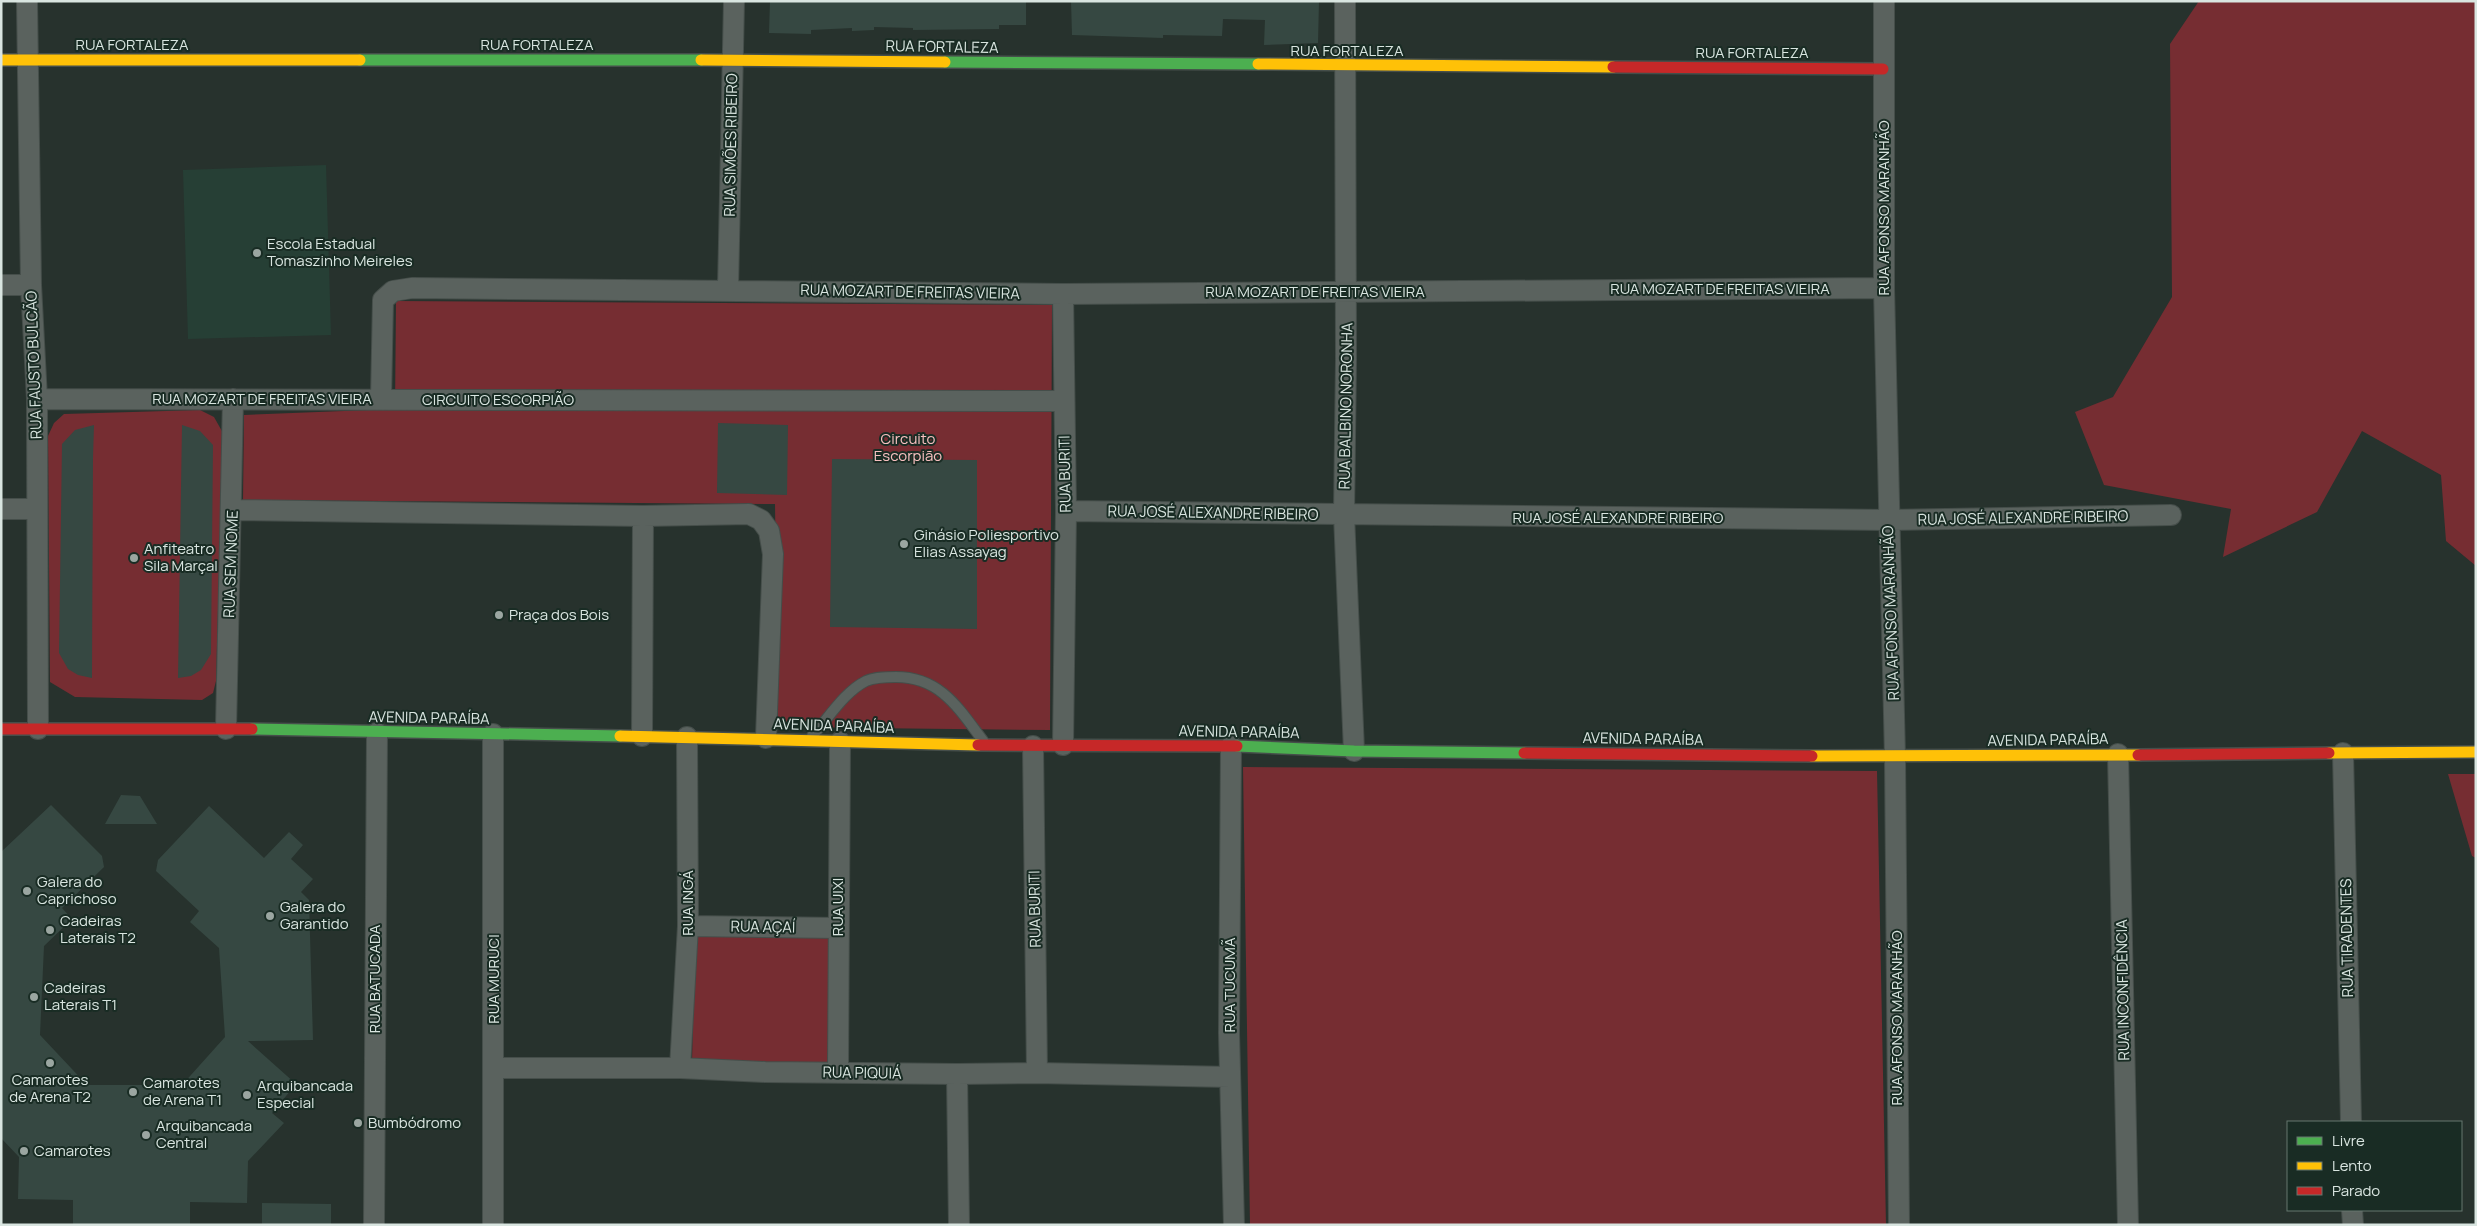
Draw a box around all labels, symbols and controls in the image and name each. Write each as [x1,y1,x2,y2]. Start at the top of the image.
street label: RUA FORTALEZA [76,34,189,55]
street label: RUA FORTALEZA [481,34,594,55]
street label: RUA FORTALEZA [885,35,999,58]
street label: RUA FORTALEZA [1291,40,1404,61]
street label: RUA FORTALEZA [1696,42,1809,63]
street label: RUA SIMÕES RIBEIRO [719,73,742,217]
street label: RUA AFONSO MARANHÃO [1873,120,1894,295]
place label: Escola Estadual Tomaszinho Meireles [267,233,413,271]
marker: Escola Estadual Tomaszinho Meireles [251,247,263,259]
street label: RUA MOZART DE FREITAS VIEIRA [1610,278,1830,299]
street label: RUA MOZART DE FREITAS VIEIRA [800,279,1020,304]
street label: RUA MOZART DE FREITAS VIEIRA [1205,281,1425,302]
street label: RUA FAUSTO BULCÃO [20,290,47,440]
street label: RUA BALBINO NORONHA [1334,322,1357,490]
street label: RUA MOZART DE FREITAS VIEIRA [152,388,372,409]
street label: CIRCUITO ESCORPIÃO [422,389,574,410]
park label: Circuito Escorpião [874,428,942,466]
street label: RUA BURITI [1053,435,1076,513]
street label: RUA JOSÉ ALEXANDRE RIBEIRO [1107,500,1319,525]
street label: RUA JOSÉ ALEXANDRE RIBEIRO [1917,505,2129,530]
street label: RUA JOSÉ ALEXANDRE RIBEIRO [1513,507,1724,528]
street label: RUA SEM NOME [218,510,243,618]
place label: Ginásio Poliesportivo Elias Assayag [914,524,1059,562]
street label: RUA AFONSO MARANHÃO [1877,525,1904,701]
place label: Anfiteatro Sila Marçal [144,538,218,576]
marker: Ginásio Poliesportivo Elias Assayag [898,538,910,550]
marker: Anfiteatro Sila Marçal [128,552,140,564]
place label: Praça dos Bois [509,604,609,625]
marker: Praça dos Bois [493,609,505,621]
street label: AVENIDA PARAÍBA [368,706,490,729]
street label: AVENIDA PARAÍBA [773,713,895,738]
street label: AVENIDA PARAÍBA [1178,720,1300,743]
street label: AVENIDA PARAÍBA [1582,727,1704,750]
street label: AVENIDA PARAÍBA [1987,728,2109,751]
street label: RUA INGÁ [677,870,698,936]
street label: RUA BURITI [1023,870,1046,948]
place label: Galera do Caprichoso [37,871,117,909]
street label: RUA UIXI [827,878,848,936]
street label: RUA TIRADENTES [2335,878,2358,998]
marker: Galera do Caprichoso [21,885,33,897]
place label: Galera do Garantido [280,896,349,934]
place label: Cadeiras Laterais T2 [60,910,136,948]
marker: Galera do Garantido [264,910,276,922]
street label: RUA AÇAÍ [730,915,796,938]
street label: RUA INCONFIDÊNCIA [2111,919,2134,1061]
marker: Cadeiras Laterais T2 [44,924,56,936]
street label: RUA BATUCADA [364,924,385,1033]
street label: RUA AFONSO MARANHÃO [1886,930,1907,1105]
street label: RUA MURUCI [483,934,504,1024]
street label: RUA TUCUMÃ [1219,937,1240,1032]
place label: Cadeiras Laterais T1 [44,977,117,1015]
marker: Cadeiras Laterais T1 [28,991,40,1003]
marker: Camarotes de Arena T2 [44,1057,56,1069]
street label: RUA PIQUIÁ [822,1061,902,1084]
place label: Camarotes de Arena T2 [9,1069,91,1107]
place label: Camarotes de Arena T1 [143,1072,222,1110]
place label: Arquibancada Especial [257,1075,353,1113]
marker: Camarotes de Arena T1 [127,1086,139,1098]
marker: Arquibancada Especial [241,1089,253,1101]
place label: Bumbódromo [368,1112,461,1133]
place label: Arquibancada Central [156,1115,252,1153]
marker: Bumbódromo [352,1117,364,1129]
legend [2287,1121,2462,1211]
marker: Arquibancada Central [140,1129,152,1141]
text: Livre [2332,1130,2365,1151]
place label: Camarotes [34,1140,111,1161]
marker: Camarotes [18,1145,30,1157]
text: Lento [2332,1155,2372,1176]
text: Parado [2332,1180,2380,1201]

